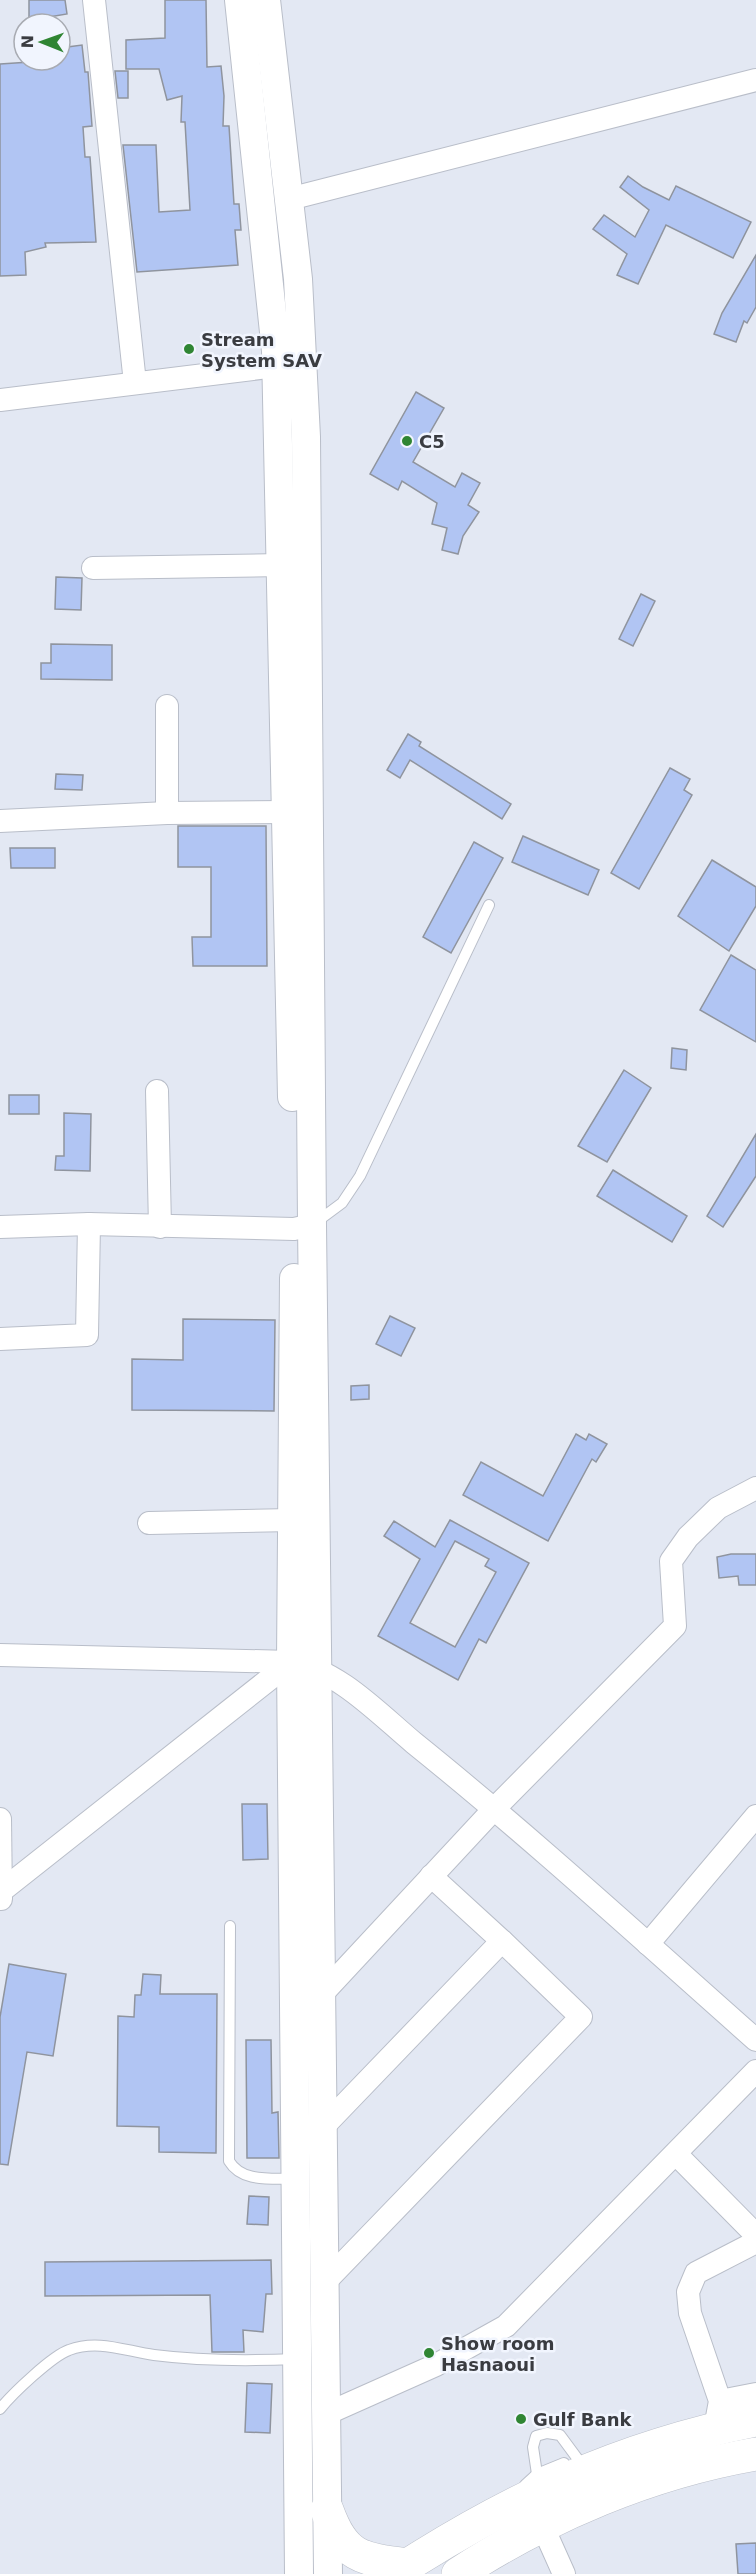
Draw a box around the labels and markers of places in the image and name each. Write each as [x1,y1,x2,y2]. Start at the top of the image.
place label: Stream System SAV [201,329,322,371]
marker: Stream System SAV [182,342,196,356]
place label: C5 [419,431,445,452]
marker: C5 [400,434,414,448]
place label: Show room Hasnaoui [441,2333,554,2375]
marker: Show room Hasnaoui [422,2346,436,2360]
place label: Gulf Bank [533,2409,633,2430]
marker: Gulf Bank [514,2412,528,2426]

